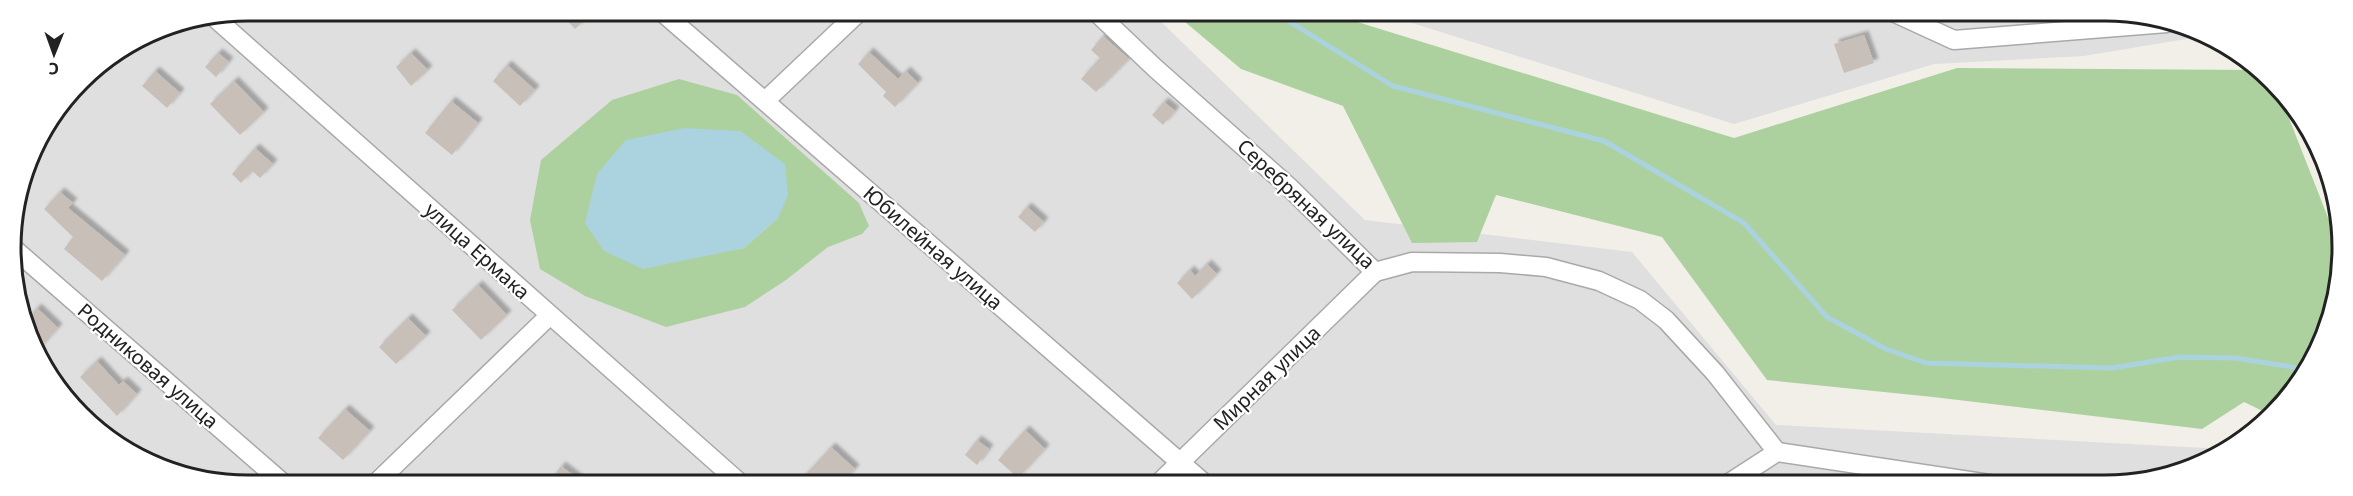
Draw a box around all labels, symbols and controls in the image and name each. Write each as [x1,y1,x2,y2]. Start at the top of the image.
north arrow [24,24,84,84]
text: С [48,58,59,80]
street label: Серебряная улица [1232,133,1381,275]
street label: Юбилейная улица [858,180,1009,316]
street label: улица Ермака [419,196,536,305]
street label: Родниковая улица [72,297,224,434]
street label: Мирная улица [1207,319,1326,436]

